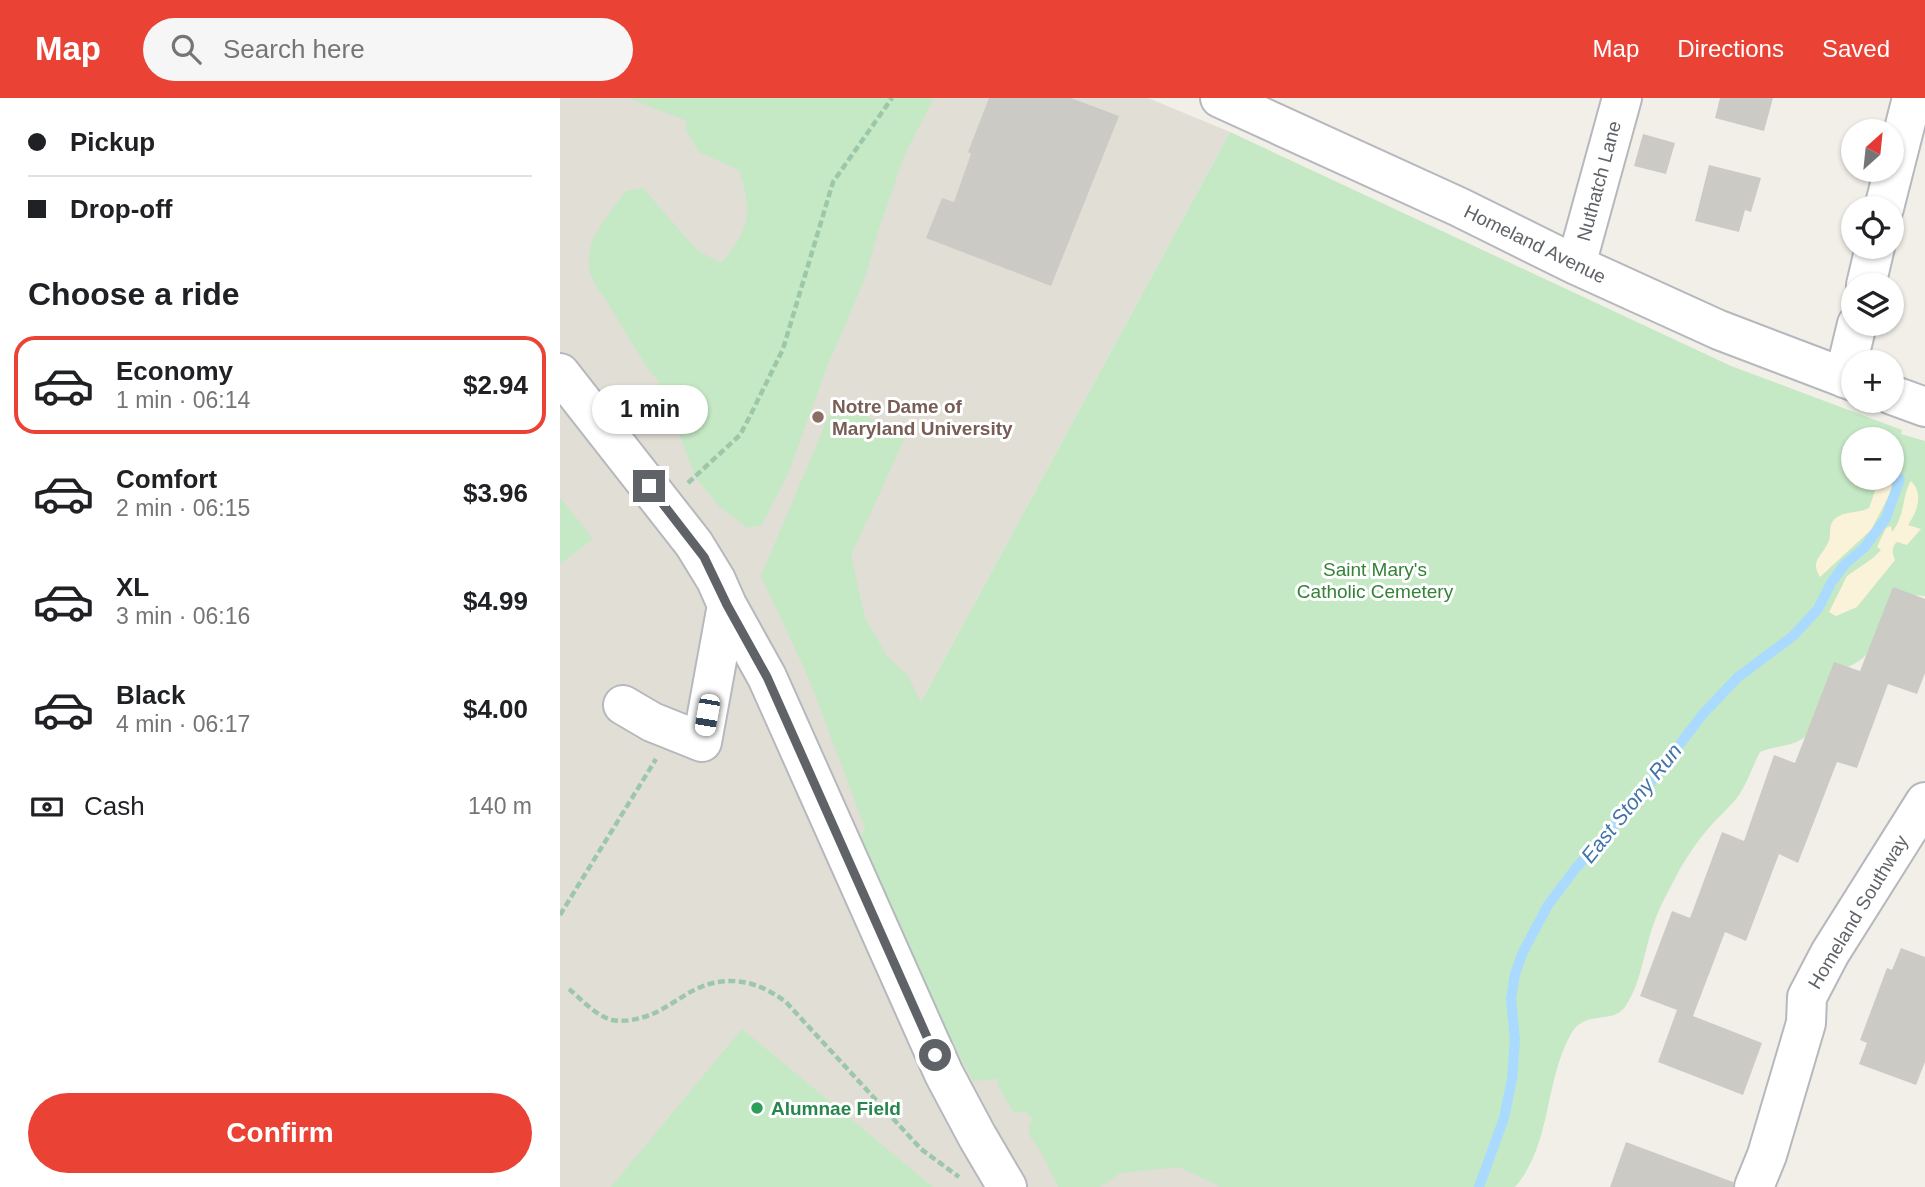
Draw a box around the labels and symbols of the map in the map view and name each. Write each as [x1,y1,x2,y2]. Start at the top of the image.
street label: Nuthatch Lane [1573,119,1625,243]
north arrow [1841,119,1904,182]
street label: Homeland Avenue [1461,201,1609,287]
callout: 1 min [591,384,707,434]
place label: Notre Dame of Maryland University [832,396,1013,439]
marker: Notre Dame of Maryland University [810,409,826,425]
route end [633,470,665,502]
park label: Saint Mary's Catholic Cemetery [1297,559,1454,602]
car [694,692,721,738]
water label: East Stony Run [1576,739,1686,867]
street label: Homeland Southway [1804,831,1912,993]
route start [919,1039,951,1071]
place label: Alumnae Field [771,1098,901,1119]
marker: Alumnae Field [749,1100,765,1116]

